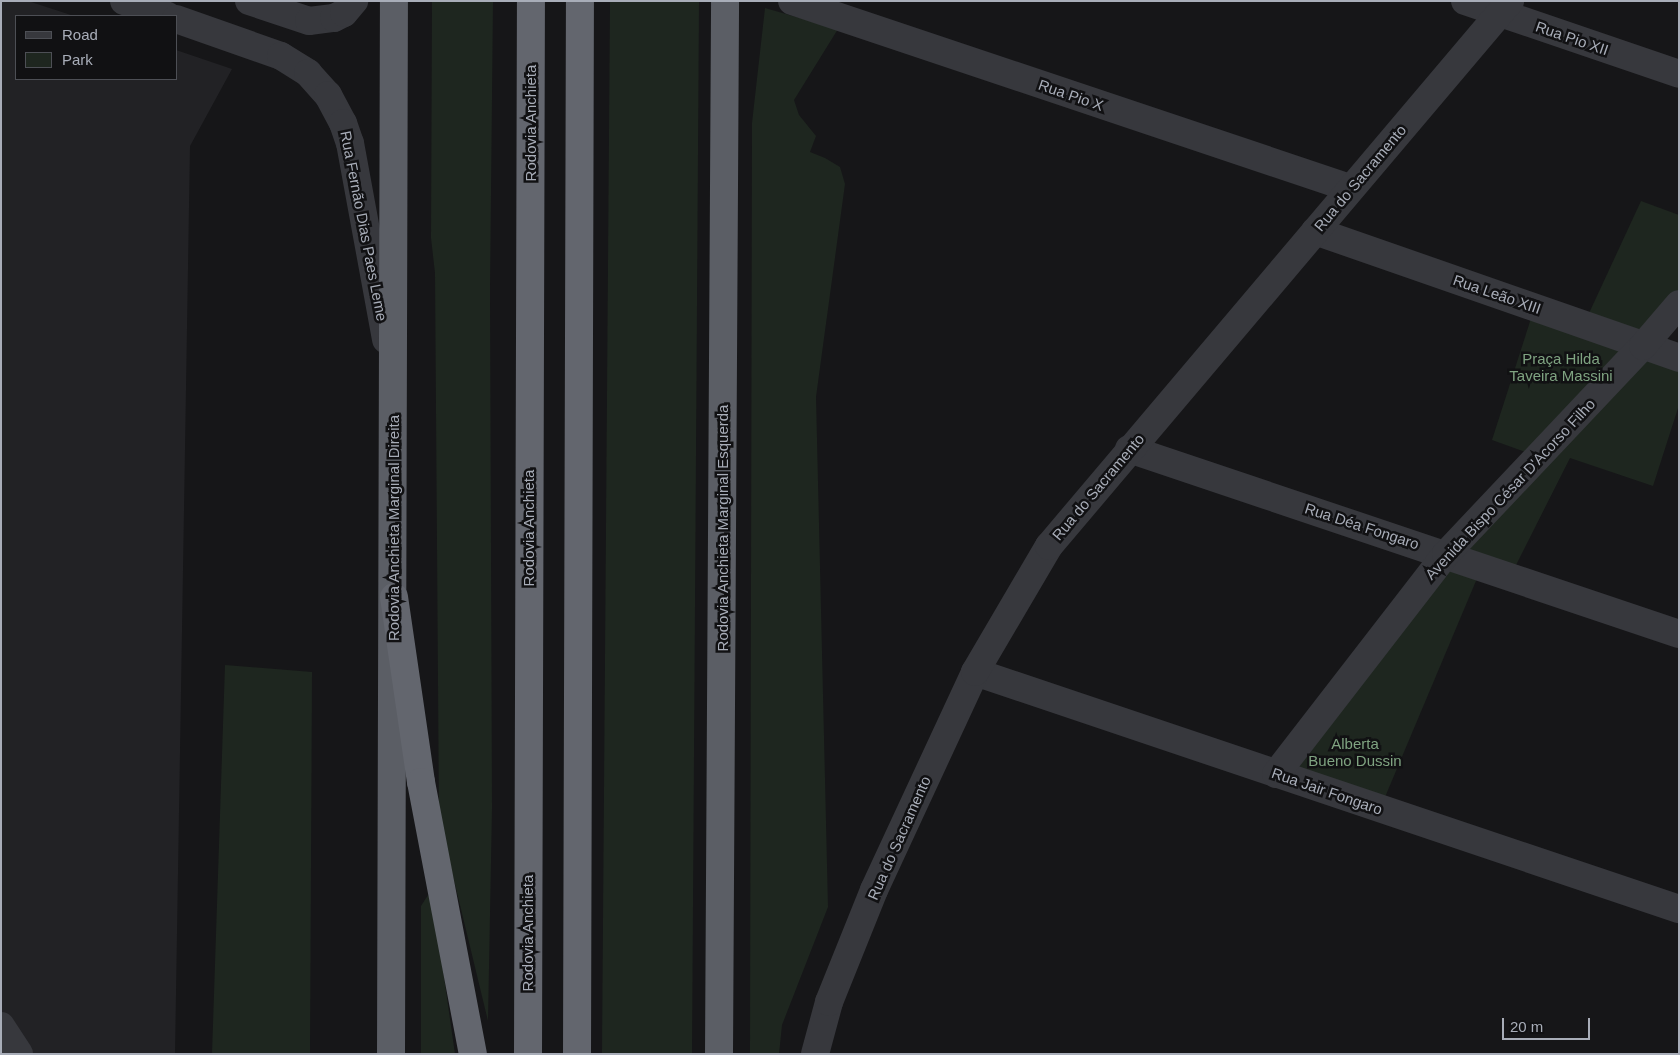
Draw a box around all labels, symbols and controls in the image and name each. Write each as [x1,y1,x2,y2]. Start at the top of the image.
legend [15,15,178,80]
street label: Rua Pio XII [1533,17,1611,59]
text: Road [62,26,98,43]
text: Park [62,51,93,68]
street label: Rodovia Anchieta [522,64,540,182]
street label: Rua Pio X [1036,75,1106,115]
street label: Rua do Sacramento [1310,121,1410,235]
street label: Rua Fernão Dias Paes Leme [337,129,391,323]
street label: Rua Leão XIII [1451,271,1543,317]
park label: Praça Hilda Taveira Massini [1509,349,1613,384]
street label: Avenida Bispo César D'Acorso Filho [1421,395,1599,583]
street label: Rodovia Anchieta Marginal Esquerda [714,404,732,652]
street label: Rodovia Anchieta Marginal Direita [385,415,403,641]
street label: Rua do Sacramento [1048,430,1148,544]
street label: Rodovia Anchieta [520,469,538,587]
street label: Rua Déa Fongaro [1303,499,1421,553]
park label: Alberta Bueno Dussin [1308,734,1402,769]
street label: Rua Jair Fongaro [1269,764,1385,818]
street label: Rua do Sacramento [864,773,934,903]
street label: Rodovia Anchieta [519,874,537,992]
scale bar [1505,1008,1592,1040]
text: 20 m [1510,1018,1543,1035]

